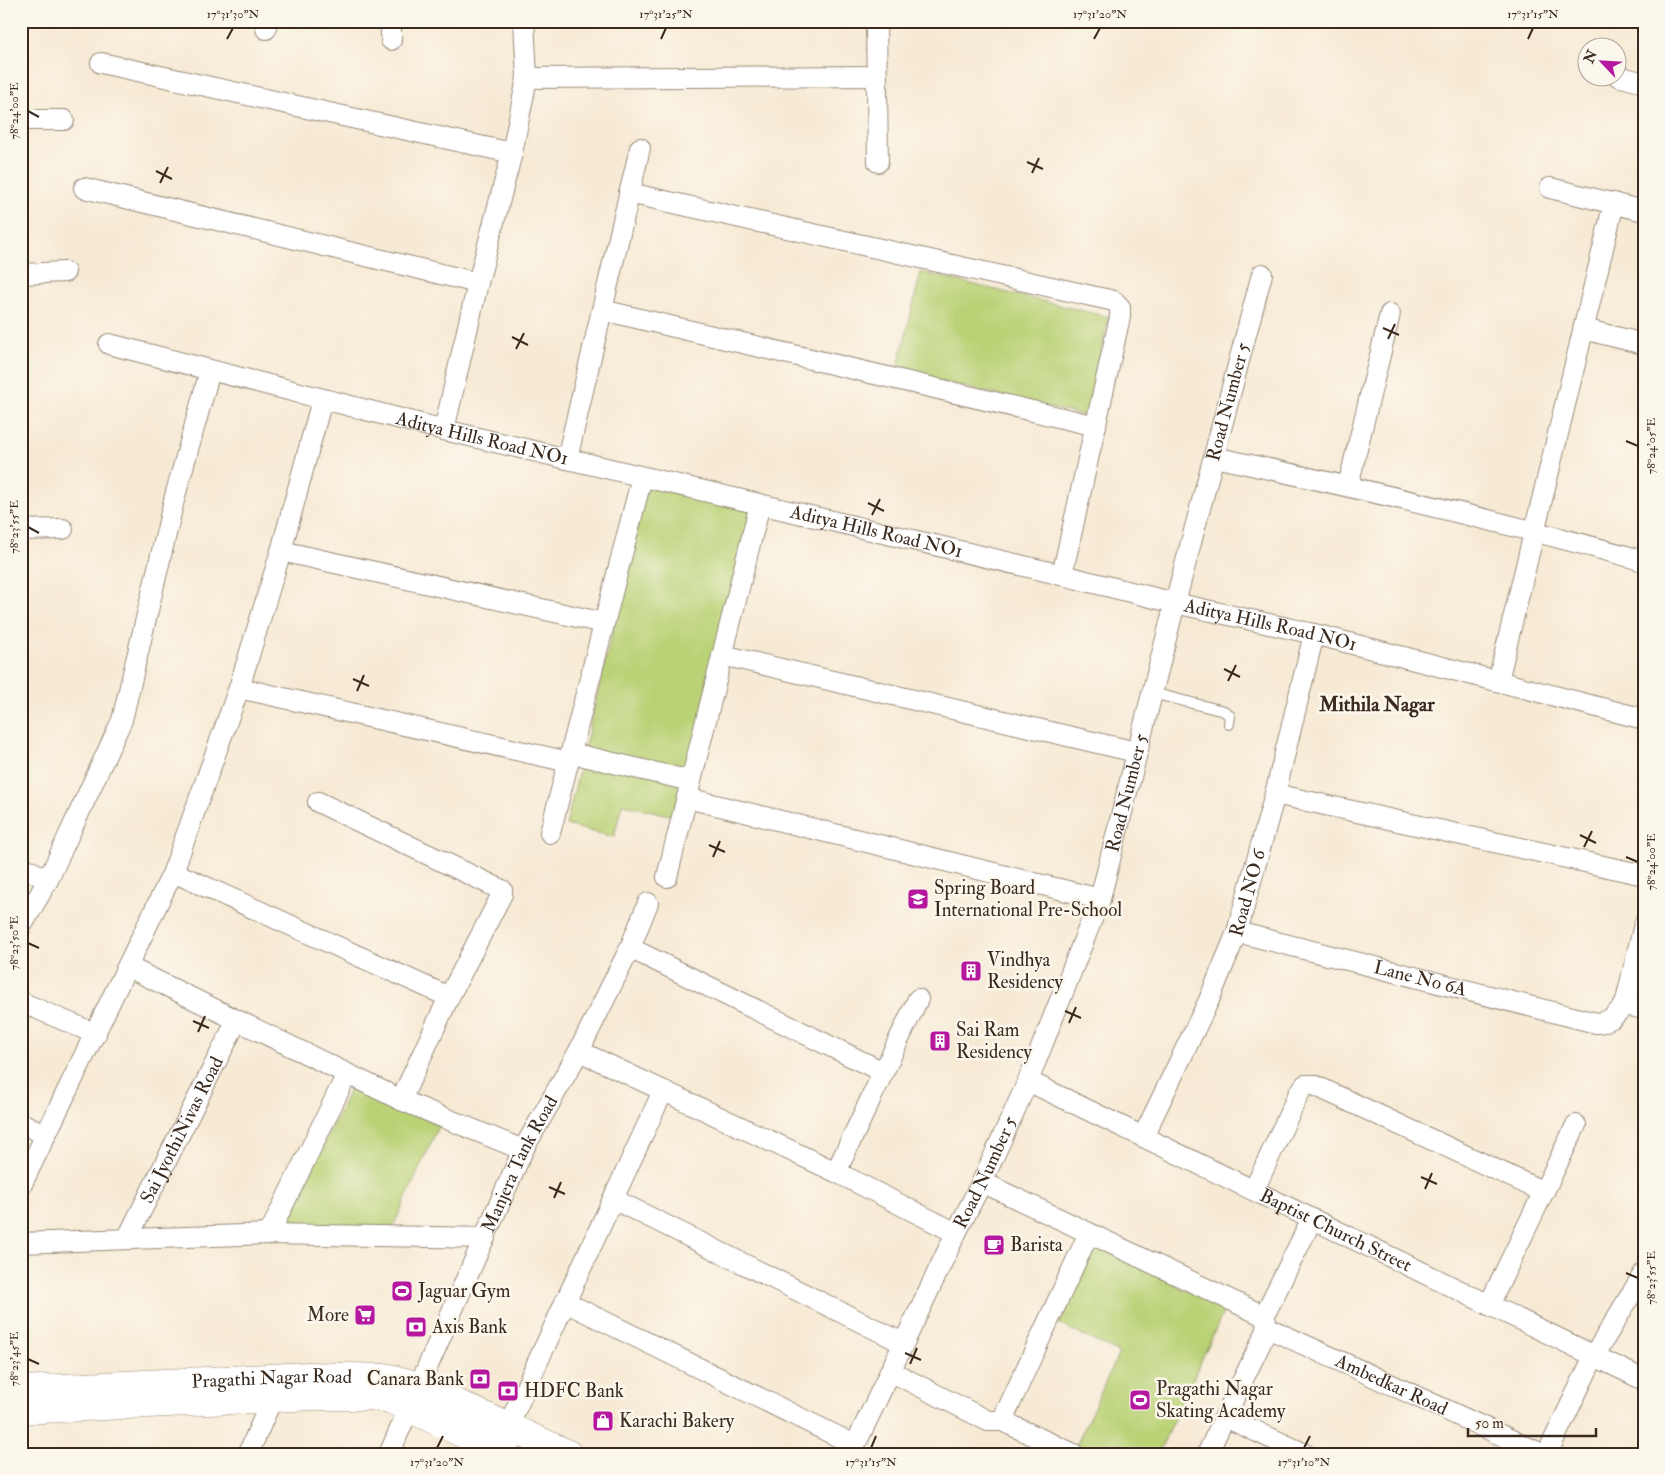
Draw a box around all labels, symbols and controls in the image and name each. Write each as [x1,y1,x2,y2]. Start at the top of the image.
text: 17°31'30"N [207,7,260,22]
text: 17°31'25"N [639,7,693,22]
text: 17°31'20"N [1073,7,1127,22]
text: 17°31'15"N [1507,7,1559,22]
north arrow [1578,38,1628,88]
text: N [1580,47,1601,67]
text: 78°24'00"E [7,82,22,140]
street label: Road Number 5 [1201,339,1255,464]
street label: Aditya Hills Road NO1 [393,406,571,471]
text: 78°24'05"E [1644,417,1659,474]
street label: Aditya Hills Road NO1 [787,499,965,563]
text: 78°23'55"E [7,500,22,554]
street label: Aditya Hills Road NO1 [1181,593,1359,657]
district label: Mithila Nagar [1318,692,1435,718]
street label: Road Number 5 [1100,730,1154,855]
text: 78°24'00"E [1644,833,1659,891]
street label: Road NO 6 [1224,845,1272,939]
place label: Spring Board International Pre-School [934,876,1122,922]
school or university icon: Spring Board International Pre-School [906,887,930,911]
text: 78°23'50"E [7,915,22,970]
place label: Vindhya Residency [987,948,1064,994]
street label: Lane No 6A [1371,955,1469,1002]
building icon: Vindhya Residency [959,959,983,983]
place label: Sai Ram Residency [956,1018,1033,1064]
building icon: Sai Ram Residency [928,1029,952,1053]
street label: Sai JyothiNivas Road [135,1052,229,1207]
street label: Manjera Tank Road [476,1091,564,1236]
street label: Road Number 5 [948,1112,1023,1233]
street label: Baptist Church Street [1256,1183,1416,1277]
cafe icon: Barista [982,1233,1006,1257]
place label: Barista [1010,1233,1063,1257]
text: 78°23'55"E [1644,1251,1659,1305]
sports icon: Jaguar Gym [390,1279,414,1303]
place label: Jaguar Gym [417,1279,511,1303]
place label: More [307,1303,349,1327]
supermarket icon: More [353,1303,377,1327]
bank icon: Axis Bank [404,1315,428,1339]
place label: Axis Bank [431,1315,507,1339]
text: 78°23'45"E [7,1331,22,1386]
street label: Ambedkar Road [1331,1348,1452,1421]
street label: Pragathi Nagar Road [191,1364,353,1394]
place label: Canara Bank [367,1367,464,1391]
bank icon: Canara Bank [468,1367,492,1391]
place label: Pragathi Nagar Skating Academy [1156,1377,1286,1423]
bank icon: HDFC Bank [496,1379,520,1403]
place label: HDFC Bank [524,1379,624,1403]
sports icon: Pragathi Nagar Skating Academy [1128,1388,1152,1412]
scale bar [1468,1405,1595,1437]
shop icon: Karachi Bakery [591,1409,615,1433]
place label: Karachi Bakery [619,1409,735,1433]
text: 50 m [1475,1414,1504,1433]
text: 17°31'20"N [410,1455,464,1470]
text: 17°31'15"N [845,1455,897,1470]
text: 17°31'10"N [1278,1455,1330,1470]

